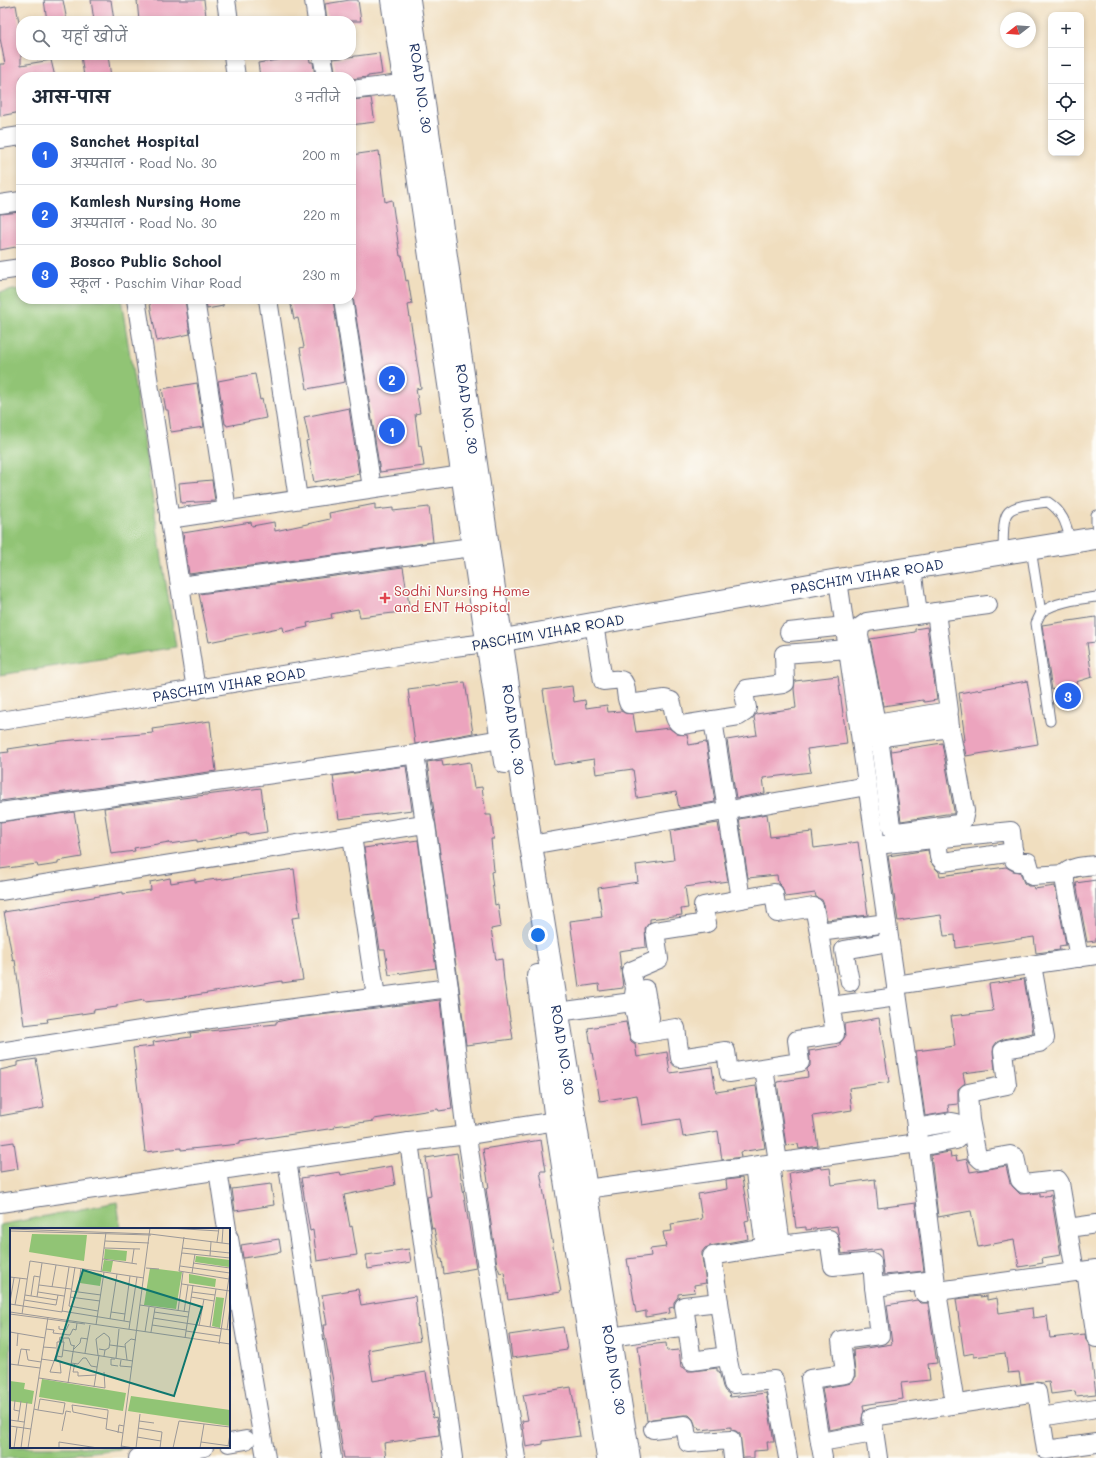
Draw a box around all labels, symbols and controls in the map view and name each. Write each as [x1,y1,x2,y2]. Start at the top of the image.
north arrow [1000,12,1036,48]
map controls [1048,12,1084,156]
button: + [1048,12,1084,48]
search box [16,16,356,60]
text: यहाँ खोजें [62,26,127,46]
icon: search [30,27,52,49]
street label: ROAD NO. 30 [406,42,438,135]
button: − [1048,48,1084,84]
button: locate [1048,84,1084,120]
text: आस-पास [32,85,110,107]
text: 3 नतीजे [295,88,340,105]
button: layers [1048,120,1084,156]
text: Sanchet Hospital [70,131,199,151]
text: 1 [42,146,48,163]
text: 200 m [302,146,340,163]
text: अस्पताल · Road No. 30 [70,154,217,171]
text: Kamlesh Nursing Home [70,191,241,211]
text: 2 [41,206,49,223]
text: 220 m [303,206,340,223]
text: अस्पताल · Road No. 30 [70,214,217,231]
text: Bosco Public School [70,251,221,271]
text: 3 [41,266,49,283]
text: 230 m [303,266,340,283]
text: स्कूल · Paschim Vihar Road [70,274,242,291]
street label: ROAD NO. 30 [452,362,484,455]
pin: 2 [379,364,405,394]
pin: 1 [379,416,405,446]
street label: PASCHIM VIHAR ROAD [789,553,945,598]
place label: Sodhi Nursing Home and ENT Hospital [394,581,530,616]
marker: Sodhi Nursing Home and ENT Hospital [379,592,391,604]
street label: PASCHIM VIHAR ROAD [470,609,626,655]
street label: PASCHIM VIHAR ROAD [151,662,307,705]
pin: 3 [1055,681,1081,711]
street label: ROAD NO. 30 [498,683,530,776]
your location [528,925,548,945]
street label: ROAD NO. 30 [547,1003,580,1096]
inset map [10,1228,230,1448]
street label: ROAD NO. 30 [598,1323,631,1416]

